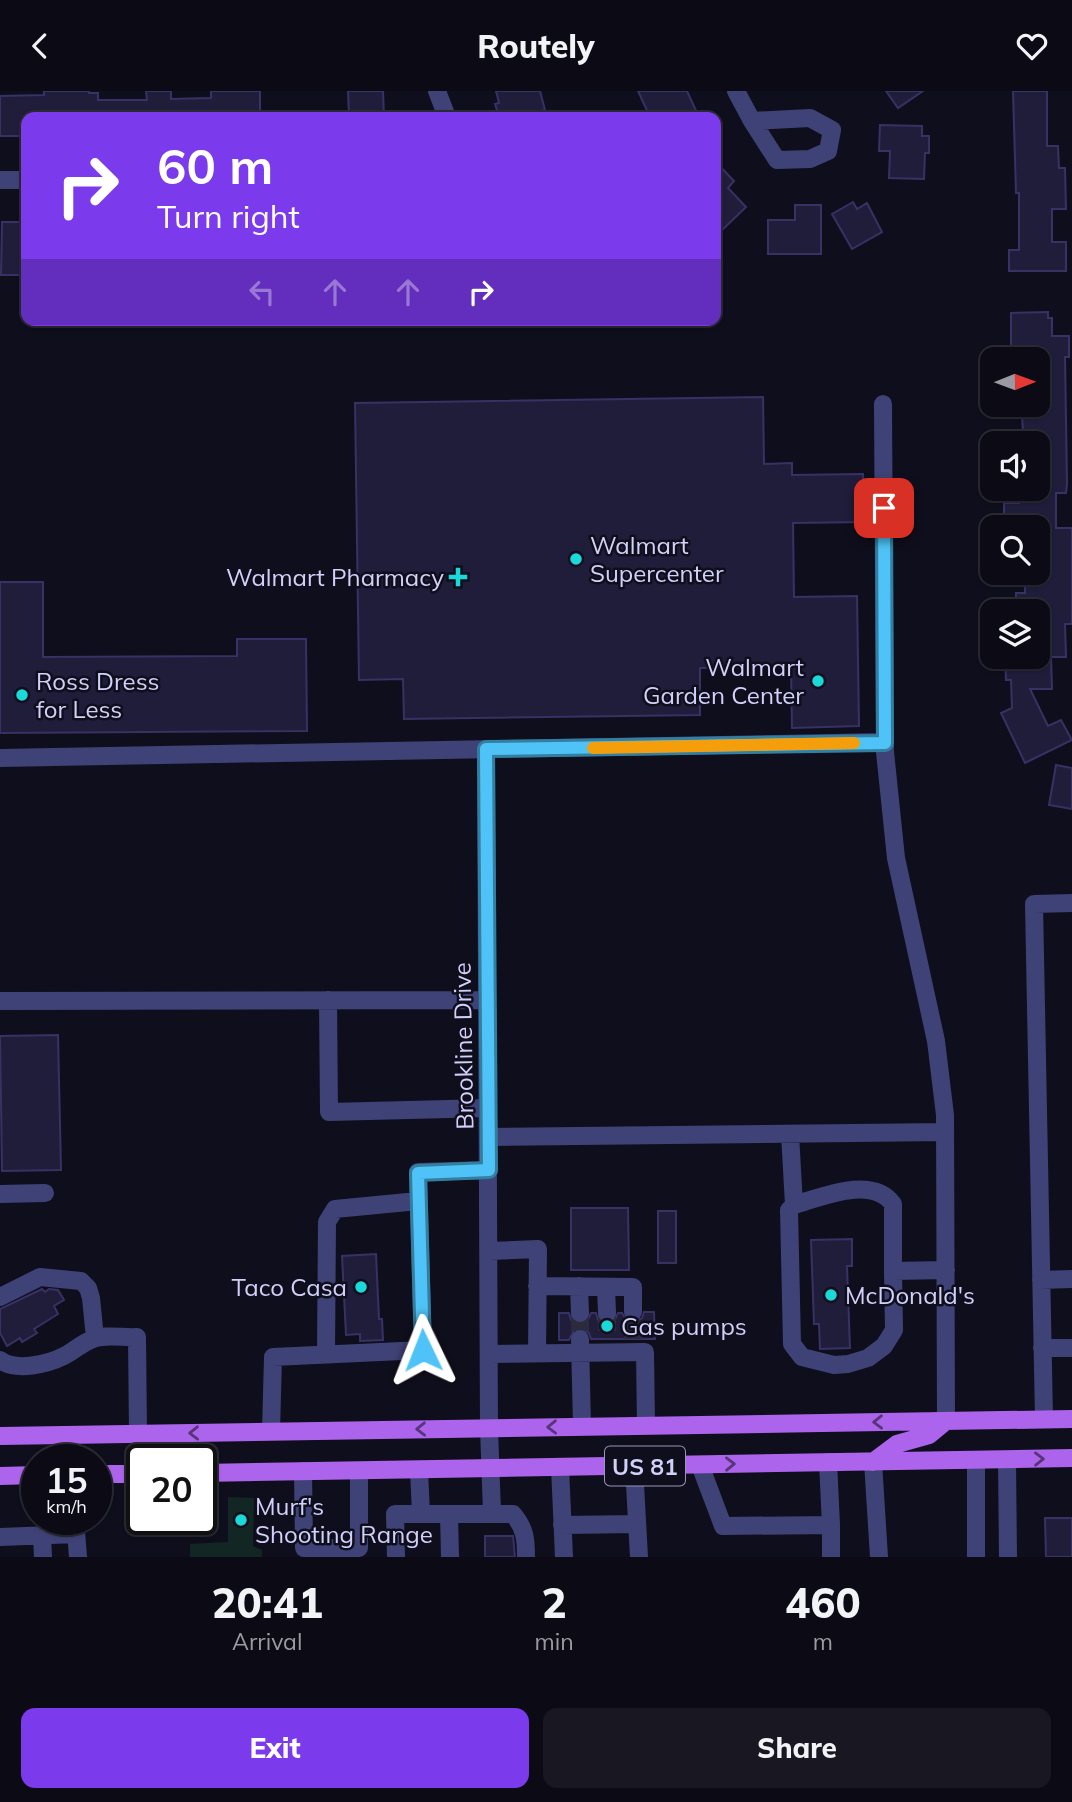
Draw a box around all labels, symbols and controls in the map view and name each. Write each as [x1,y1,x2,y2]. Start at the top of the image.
text: Routely [477,26,595,66]
icon: back [21,27,59,65]
icon: heart [1013,27,1051,65]
text: 60 m [157,135,273,196]
icon: right [42,140,133,231]
text: Turn right [157,196,300,236]
icon: left [243,273,281,311]
icon: ahead [316,273,354,311]
icon: ahead [389,273,427,311]
icon: right [462,273,500,311]
north arrow [980,347,1050,417]
map controls [980,347,1050,669]
button: sound [980,431,1050,501]
pin [854,478,914,538]
icon: arrive [865,489,903,527]
button: search [980,515,1050,585]
place label: Walmart Supercenter [590,530,724,588]
marker: Walmart Supercenter [568,551,584,567]
place label: Walmart Pharmacy [226,562,444,592]
marker: Walmart Pharmacy [450,569,466,585]
button: layers [980,599,1050,669]
place label: Walmart Garden Center [643,652,804,710]
place label: Ross Dress for Less [36,666,159,724]
marker: Walmart Garden Center [810,673,826,689]
marker: Ross Dress for Less [14,687,30,703]
street label: Brookline Drive [447,962,479,1130]
place label: Taco Casa [232,1272,347,1302]
marker: Taco Casa [353,1279,369,1295]
place label: McDonald's [845,1280,975,1310]
marker: McDonald's [823,1287,839,1303]
place label: Gas pumps [621,1311,747,1341]
position arrow [386,1313,460,1387]
marker: Gas pumps [599,1318,615,1334]
one-way arrow [872,1414,883,1430]
one-way arrow [546,1419,557,1435]
one-way arrow [415,1421,426,1437]
one-way arrow [188,1425,198,1441]
speed limit sign: 20 [126,1444,217,1535]
road number: US 81 [605,1447,685,1485]
one-way arrow [1034,1451,1045,1467]
one-way arrow [725,1456,736,1472]
text: 15 [45,1458,88,1502]
place label: Murf's Shooting Range [255,1491,433,1549]
text: km/h [46,1495,87,1518]
marker: Murf's Shooting Range [233,1512,249,1528]
text: 20:41 [211,1576,323,1629]
text: 2 [541,1576,567,1629]
text: 460 [785,1576,861,1629]
text: Arrival [232,1627,302,1656]
text: min [534,1627,574,1656]
text: m [813,1627,833,1656]
button: Exit [21,1708,529,1788]
button: Share [543,1708,1051,1788]

